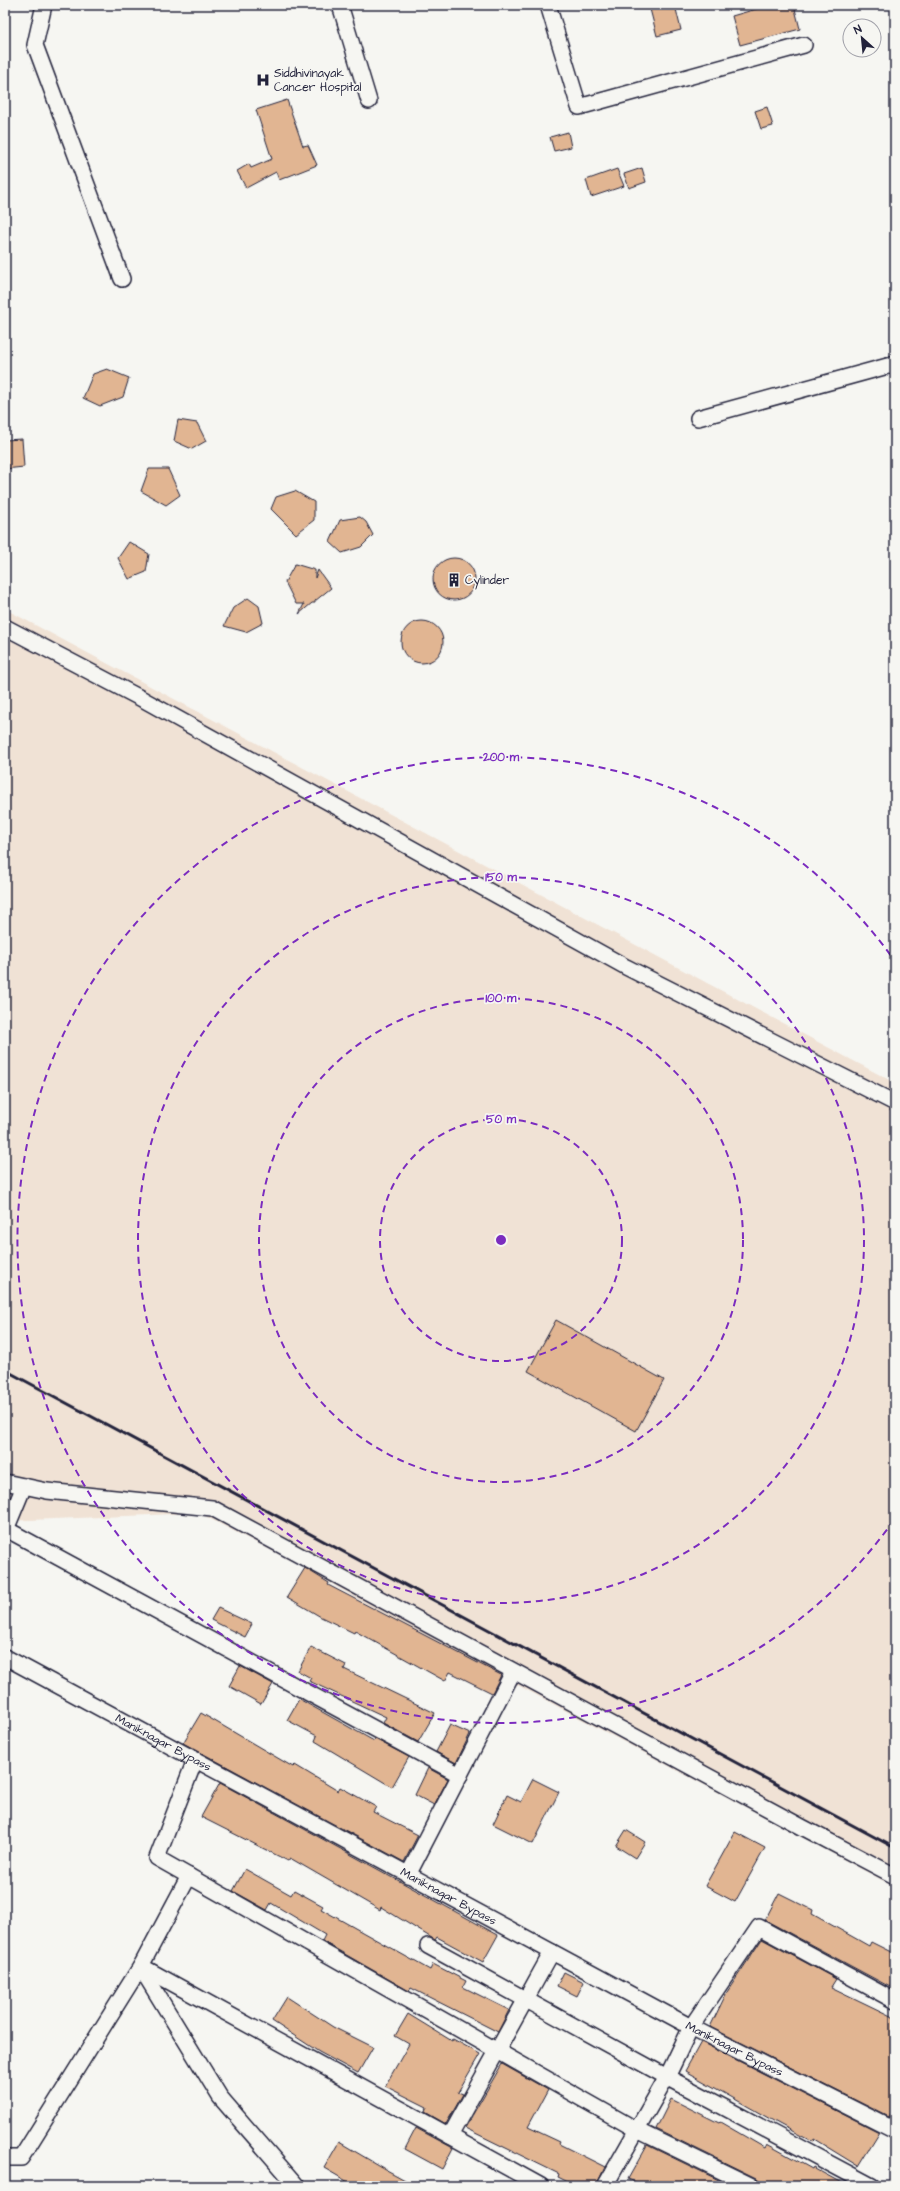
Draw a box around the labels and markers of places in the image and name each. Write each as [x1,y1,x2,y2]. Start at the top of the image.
place label: Siddhivinayak Cancer Hospital [274,65,362,96]
hospital icon: Siddhivinayak Cancer Hospital [255,72,271,88]
building icon: Cylinder [446,572,462,588]
place label: Cylinder [465,572,509,590]
centre of rings [494,1233,508,1247]

